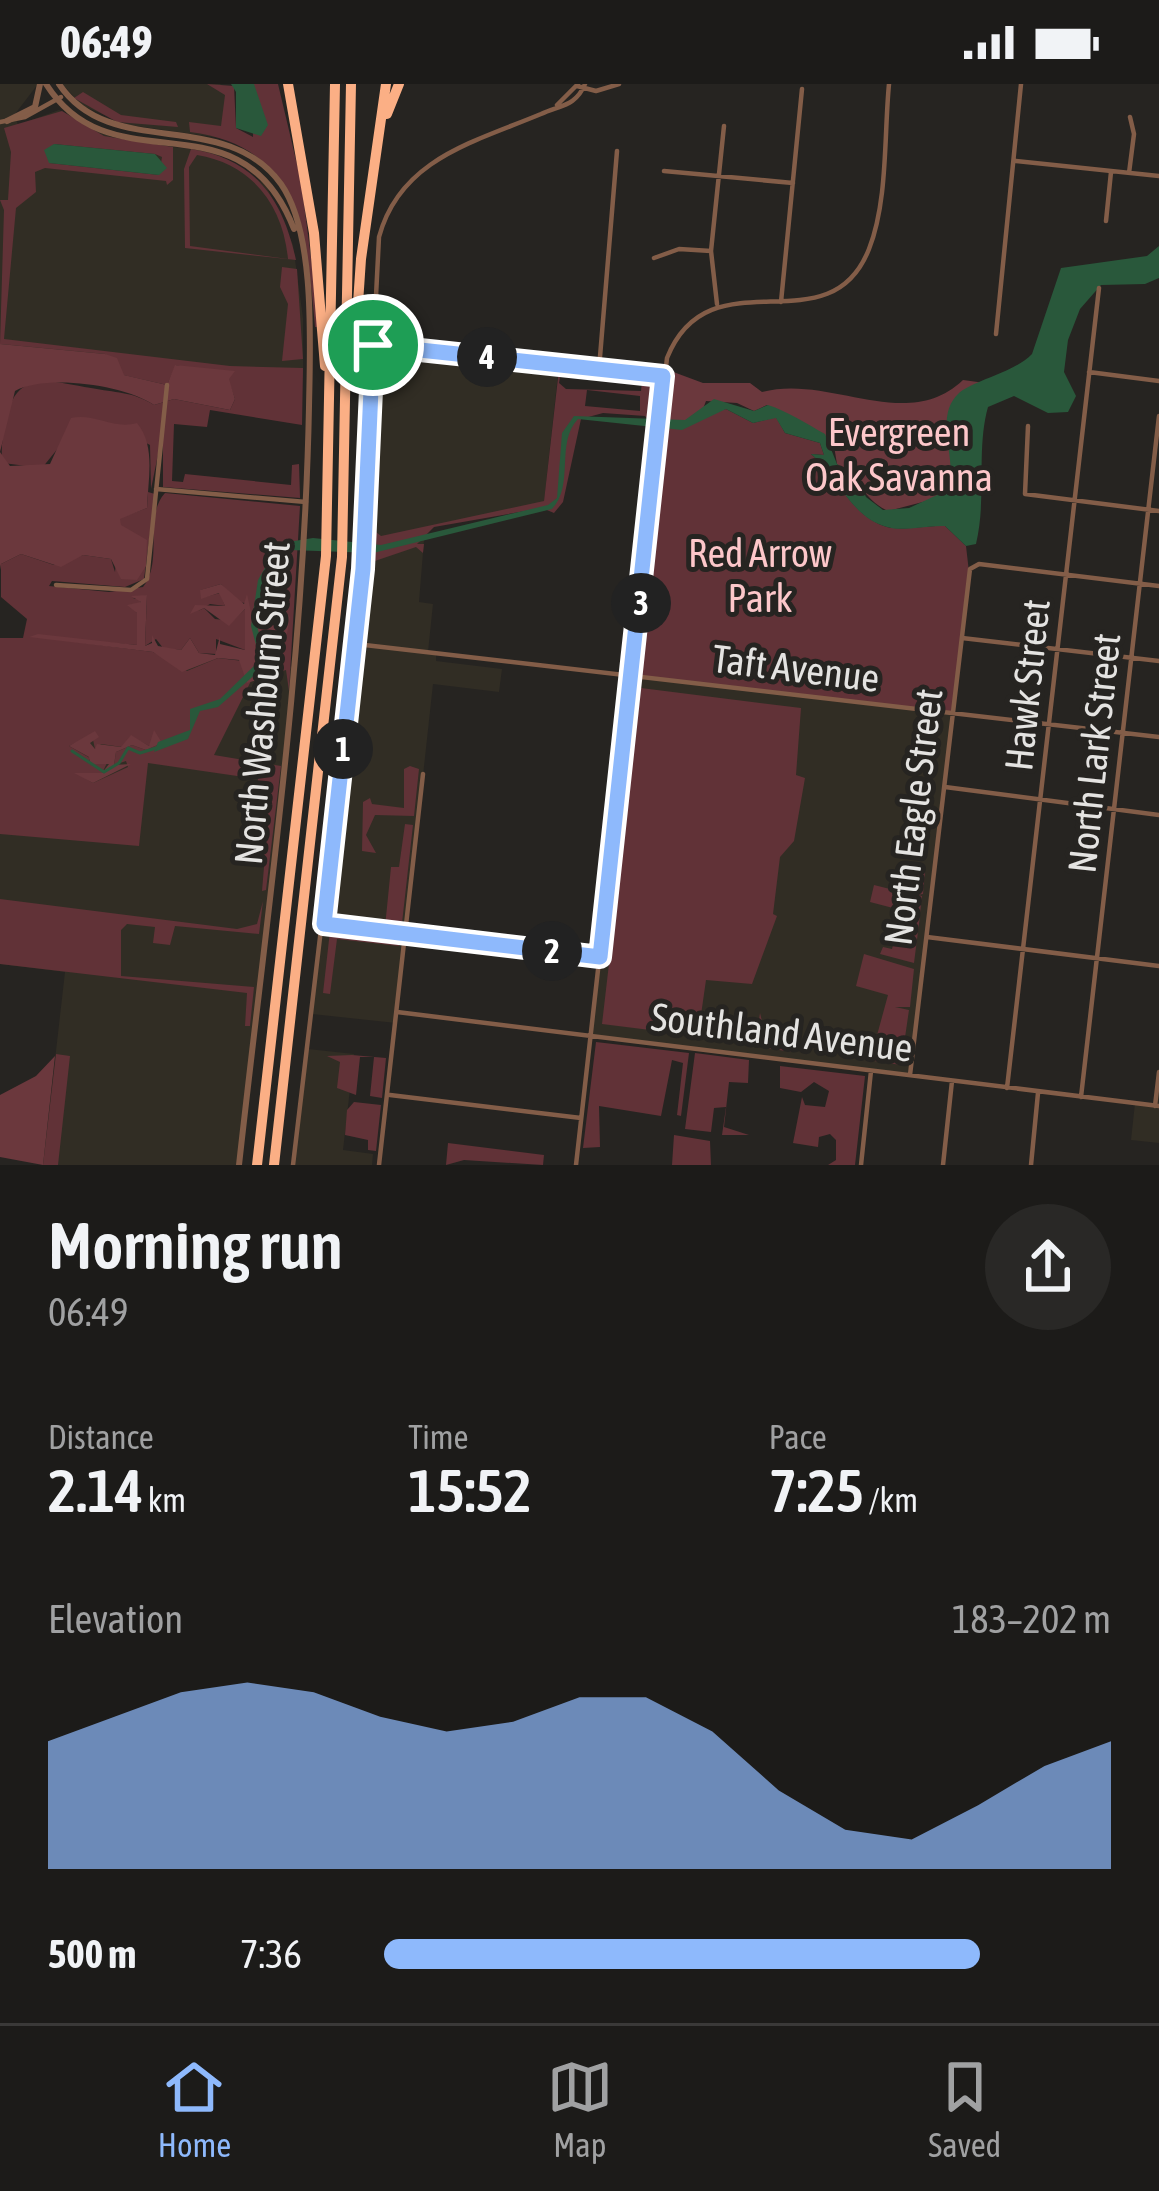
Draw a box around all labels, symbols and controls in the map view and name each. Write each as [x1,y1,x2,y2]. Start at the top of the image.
text: 06:49 [60,16,153,68]
pin [322,294,424,396]
icon: arrive [340,312,406,378]
pin: 4 [457,327,517,387]
text: 4 [479,338,495,376]
park label: Evergreen Oak Savanna [805,410,993,499]
park label: Red Arrow Park [688,531,832,620]
street label: North Washburn Street [226,539,298,867]
pin: 3 [611,573,671,633]
text: 3 [633,584,649,622]
street label: Hawk Street [996,597,1058,773]
street label: North Lark Street [1060,631,1128,875]
street label: Taft Avenue [710,636,882,700]
street label: North Eagle Street [875,686,951,948]
pin: 1 [313,719,373,779]
text: 1 [335,730,351,768]
pin: 2 [522,921,582,981]
text: 2 [544,932,560,970]
street label: Southland Avenue [649,994,915,1070]
button: share [985,1204,1111,1330]
text: Morning run [48,1207,343,1283]
text: 06:49 [48,1290,128,1334]
text: Distance [48,1418,154,1456]
text: Time [408,1418,469,1456]
text: Pace [769,1418,827,1456]
text: 2.14 [48,1456,143,1525]
text: 15:52 [408,1456,532,1525]
text: 7:25 [769,1456,864,1525]
text: km [143,1481,186,1519]
text: /km [864,1481,918,1519]
text: Elevation [48,1597,183,1641]
text: 183–202 m [952,1597,1111,1641]
text: 500 m [48,1932,136,1976]
text: 7:36 [240,1932,302,1976]
tab: Home [158,2054,231,2164]
tab: Map [547,2054,613,2164]
tab: Saved [928,2054,1001,2164]

